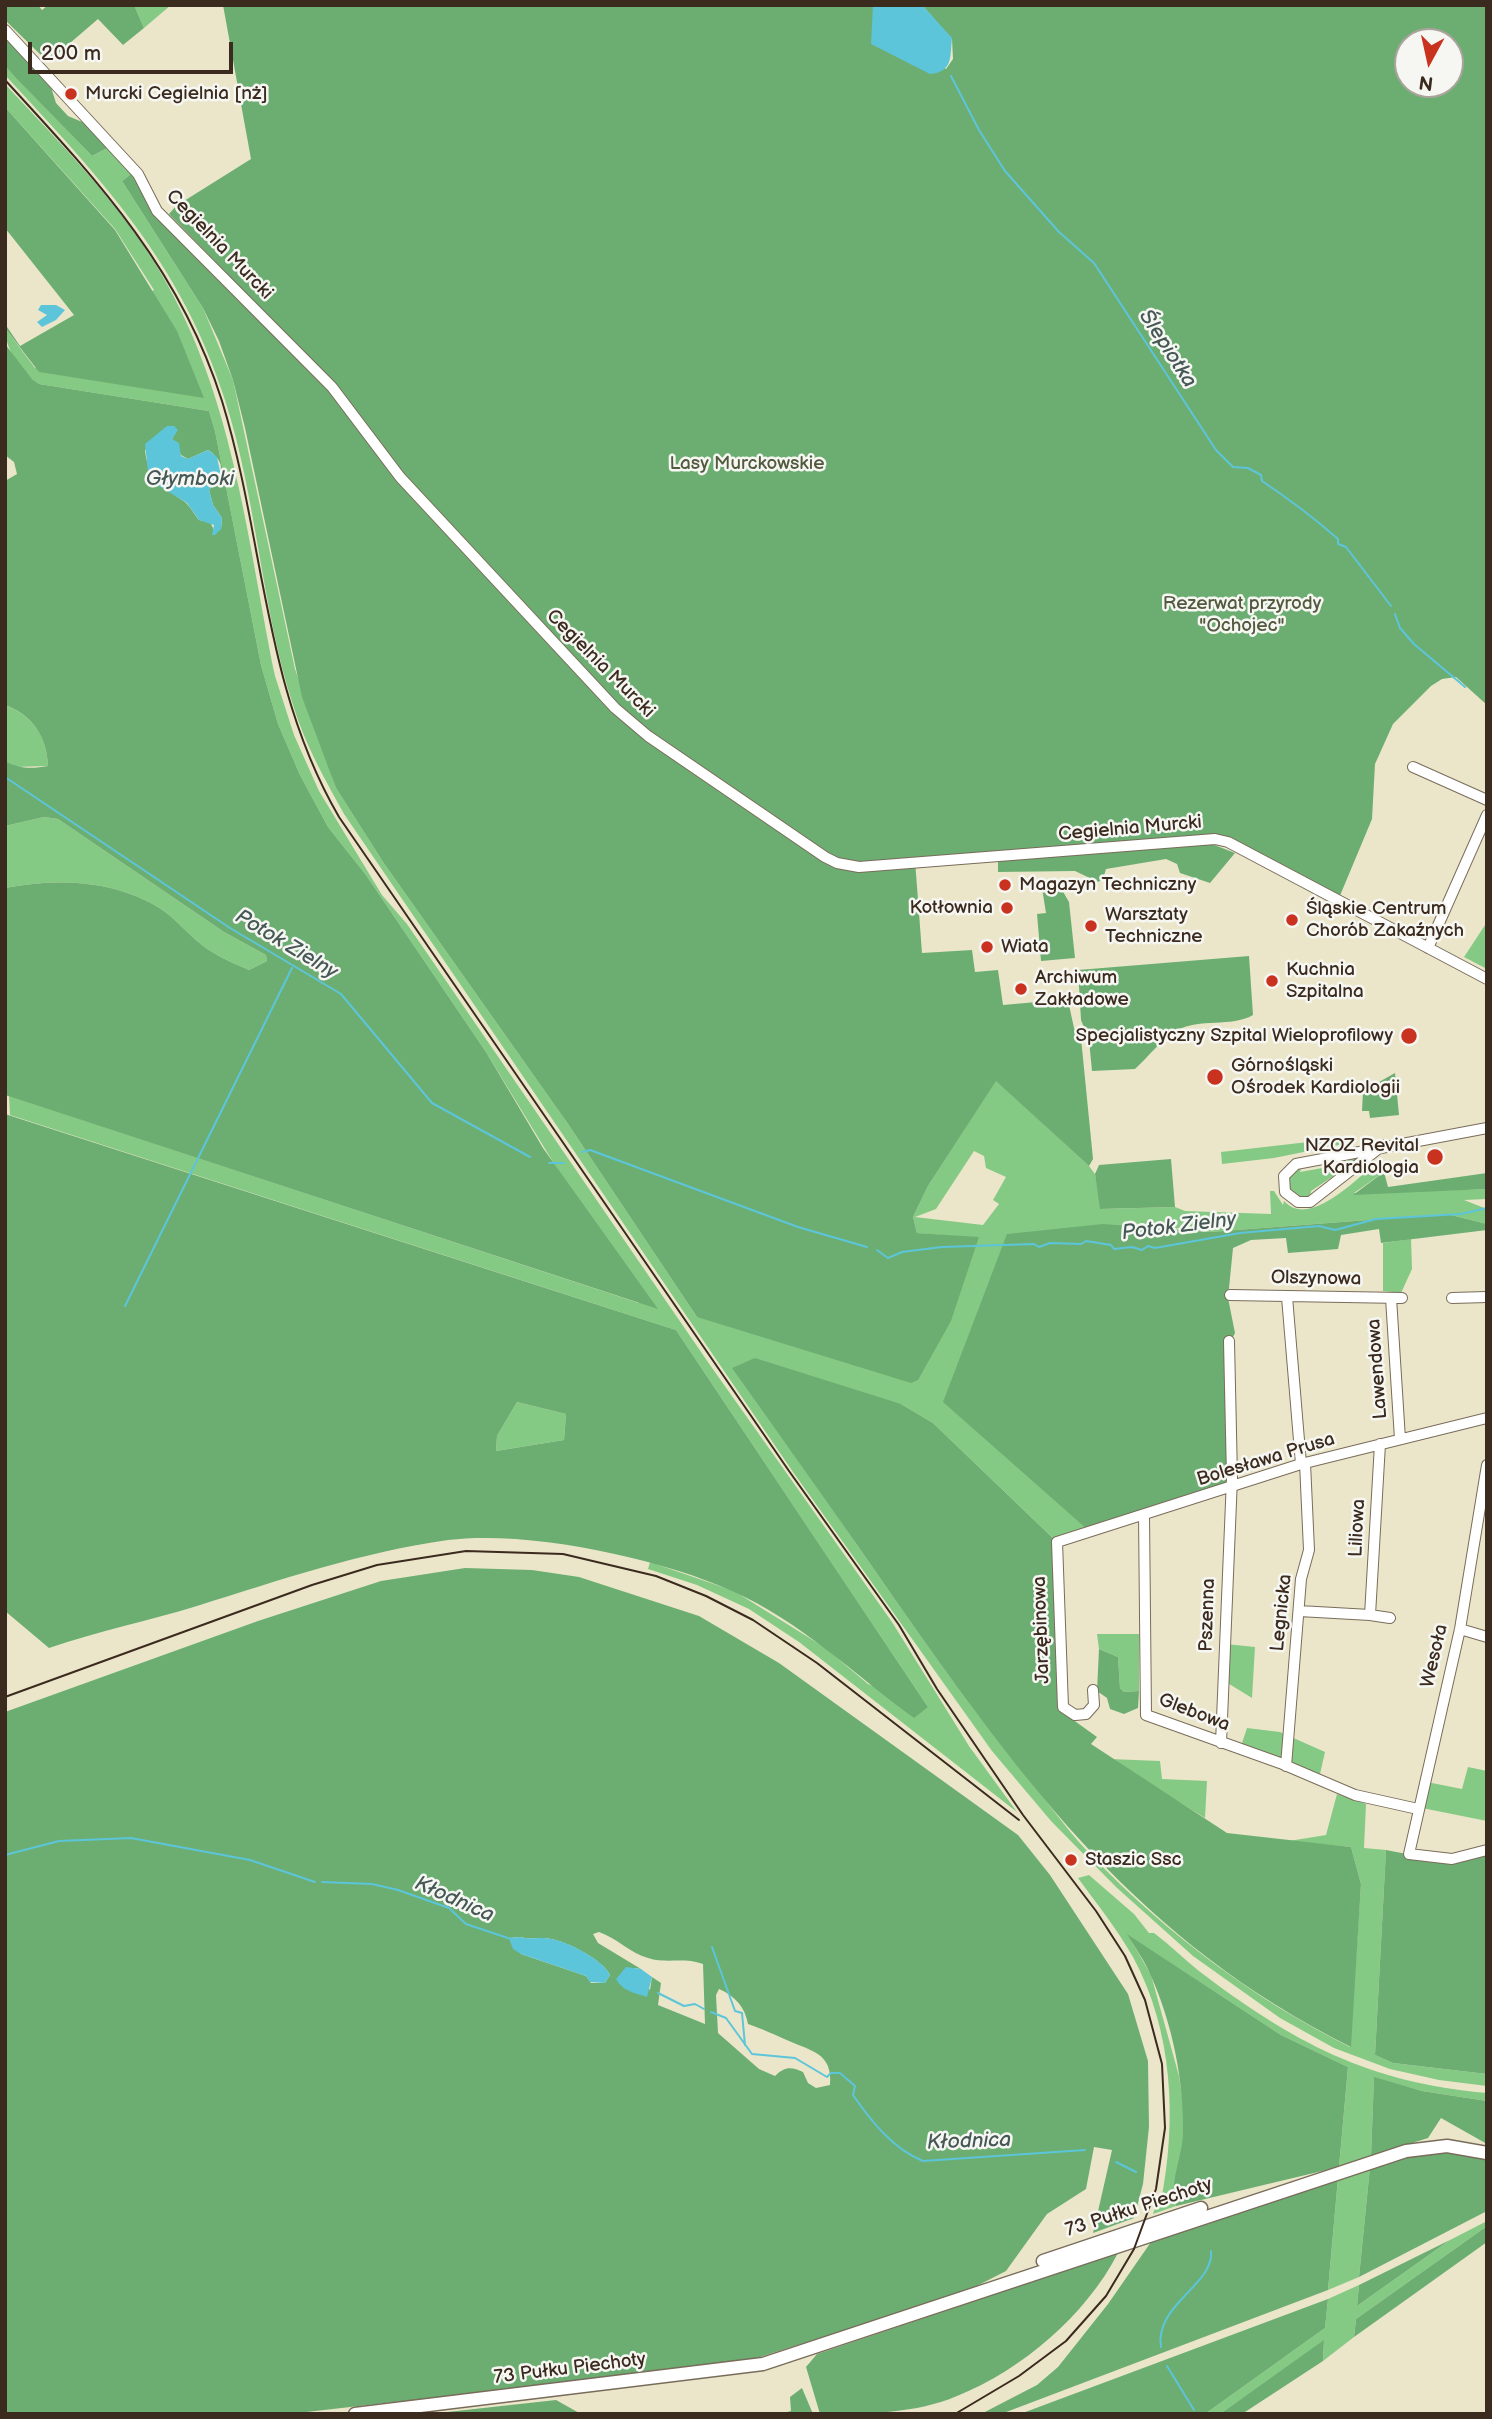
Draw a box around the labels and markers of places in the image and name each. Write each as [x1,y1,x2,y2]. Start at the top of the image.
place label: Murcki Cegielnia [nż] [85,83,268,105]
marker: Murcki Cegielnia [nż] [63,86,79,102]
place label: Magazyn Techniczny [1019,874,1196,896]
marker: Magazyn Techniczny [997,877,1013,893]
place label: Kotłownia [909,897,993,919]
place label: Śląskie Centrum Chorób Zakaźnych [1306,898,1464,942]
marker: Kotłownia [999,900,1015,916]
place label: Warsztaty Techniczne [1105,904,1203,948]
marker: Śląskie Centrum Chorób Zakaźnych [1284,912,1300,928]
marker: Warsztaty Techniczne [1083,918,1099,934]
place label: Wiata [1001,936,1049,958]
marker: Wiata [979,939,995,955]
place label: Kuchnia Szpitalna [1286,959,1364,1003]
place label: Archiwum Zakładowe [1035,967,1129,1011]
marker: Kuchnia Szpitalna [1264,973,1280,989]
marker: Archiwum Zakładowe [1013,981,1029,997]
place label: Specjalistyczny Szpital Wieloprofilowy [1076,1025,1393,1047]
marker: Specjalistyczny Szpital Wieloprofilowy [1399,1026,1419,1046]
place label: Górnośląski Ośrodek Kardiologii [1231,1055,1400,1099]
marker: Górnośląski Ośrodek Kardiologii [1205,1067,1225,1087]
place label: NZOZ Revital Kardiologia [1305,1135,1419,1179]
marker: NZOZ Revital Kardiologia [1425,1147,1445,1167]
place label: Staszic Ssc [1085,1849,1182,1871]
marker: Staszic Ssc [1063,1852,1079,1868]

